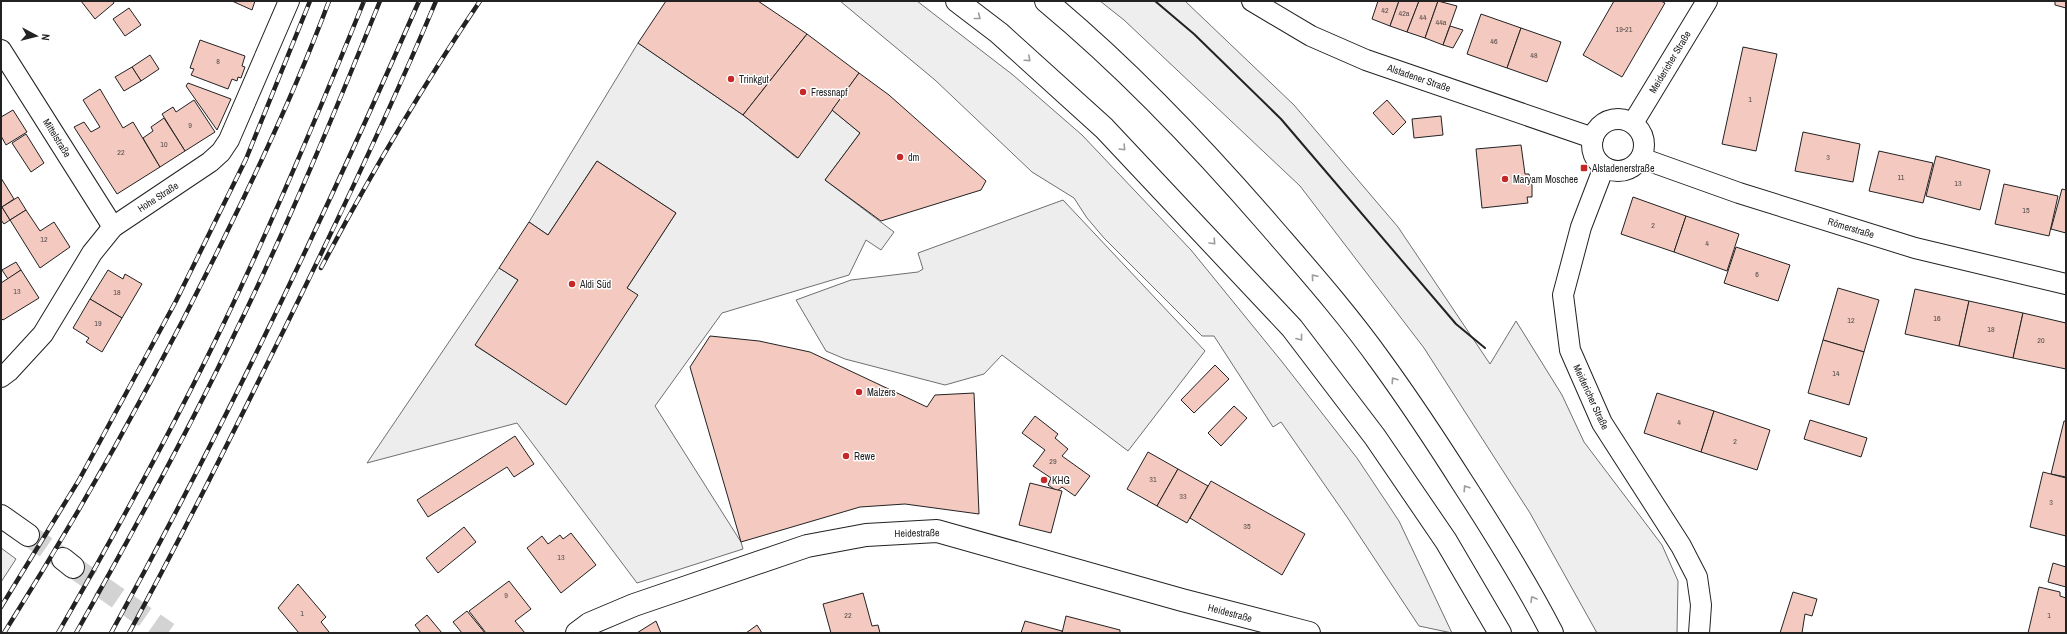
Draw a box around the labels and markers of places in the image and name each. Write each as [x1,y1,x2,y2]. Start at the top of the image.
place label: Trinkgut [739,73,770,86]
marker: Trinkgut [726,74,736,84]
place label: Fressnapf [811,86,848,99]
marker: Fressnapf [798,87,808,97]
place label: dm [908,151,920,164]
marker: dm [895,152,905,162]
place label: Alstadenerstraße [1591,162,1655,175]
marker: Alstadenerstraße [1579,163,1589,173]
place label: Maryam Moschee [1513,173,1579,186]
marker: Maryam Moschee [1500,174,1510,184]
place label: Aldi Süd [579,278,611,291]
marker: Aldi Süd [567,279,577,289]
place label: Malzers [867,386,896,399]
marker: Malzers [854,387,864,397]
place label: Rewe [854,450,875,463]
marker: Rewe [841,451,851,461]
place label: KHG [1052,474,1070,487]
marker: KHG [1039,475,1049,485]

